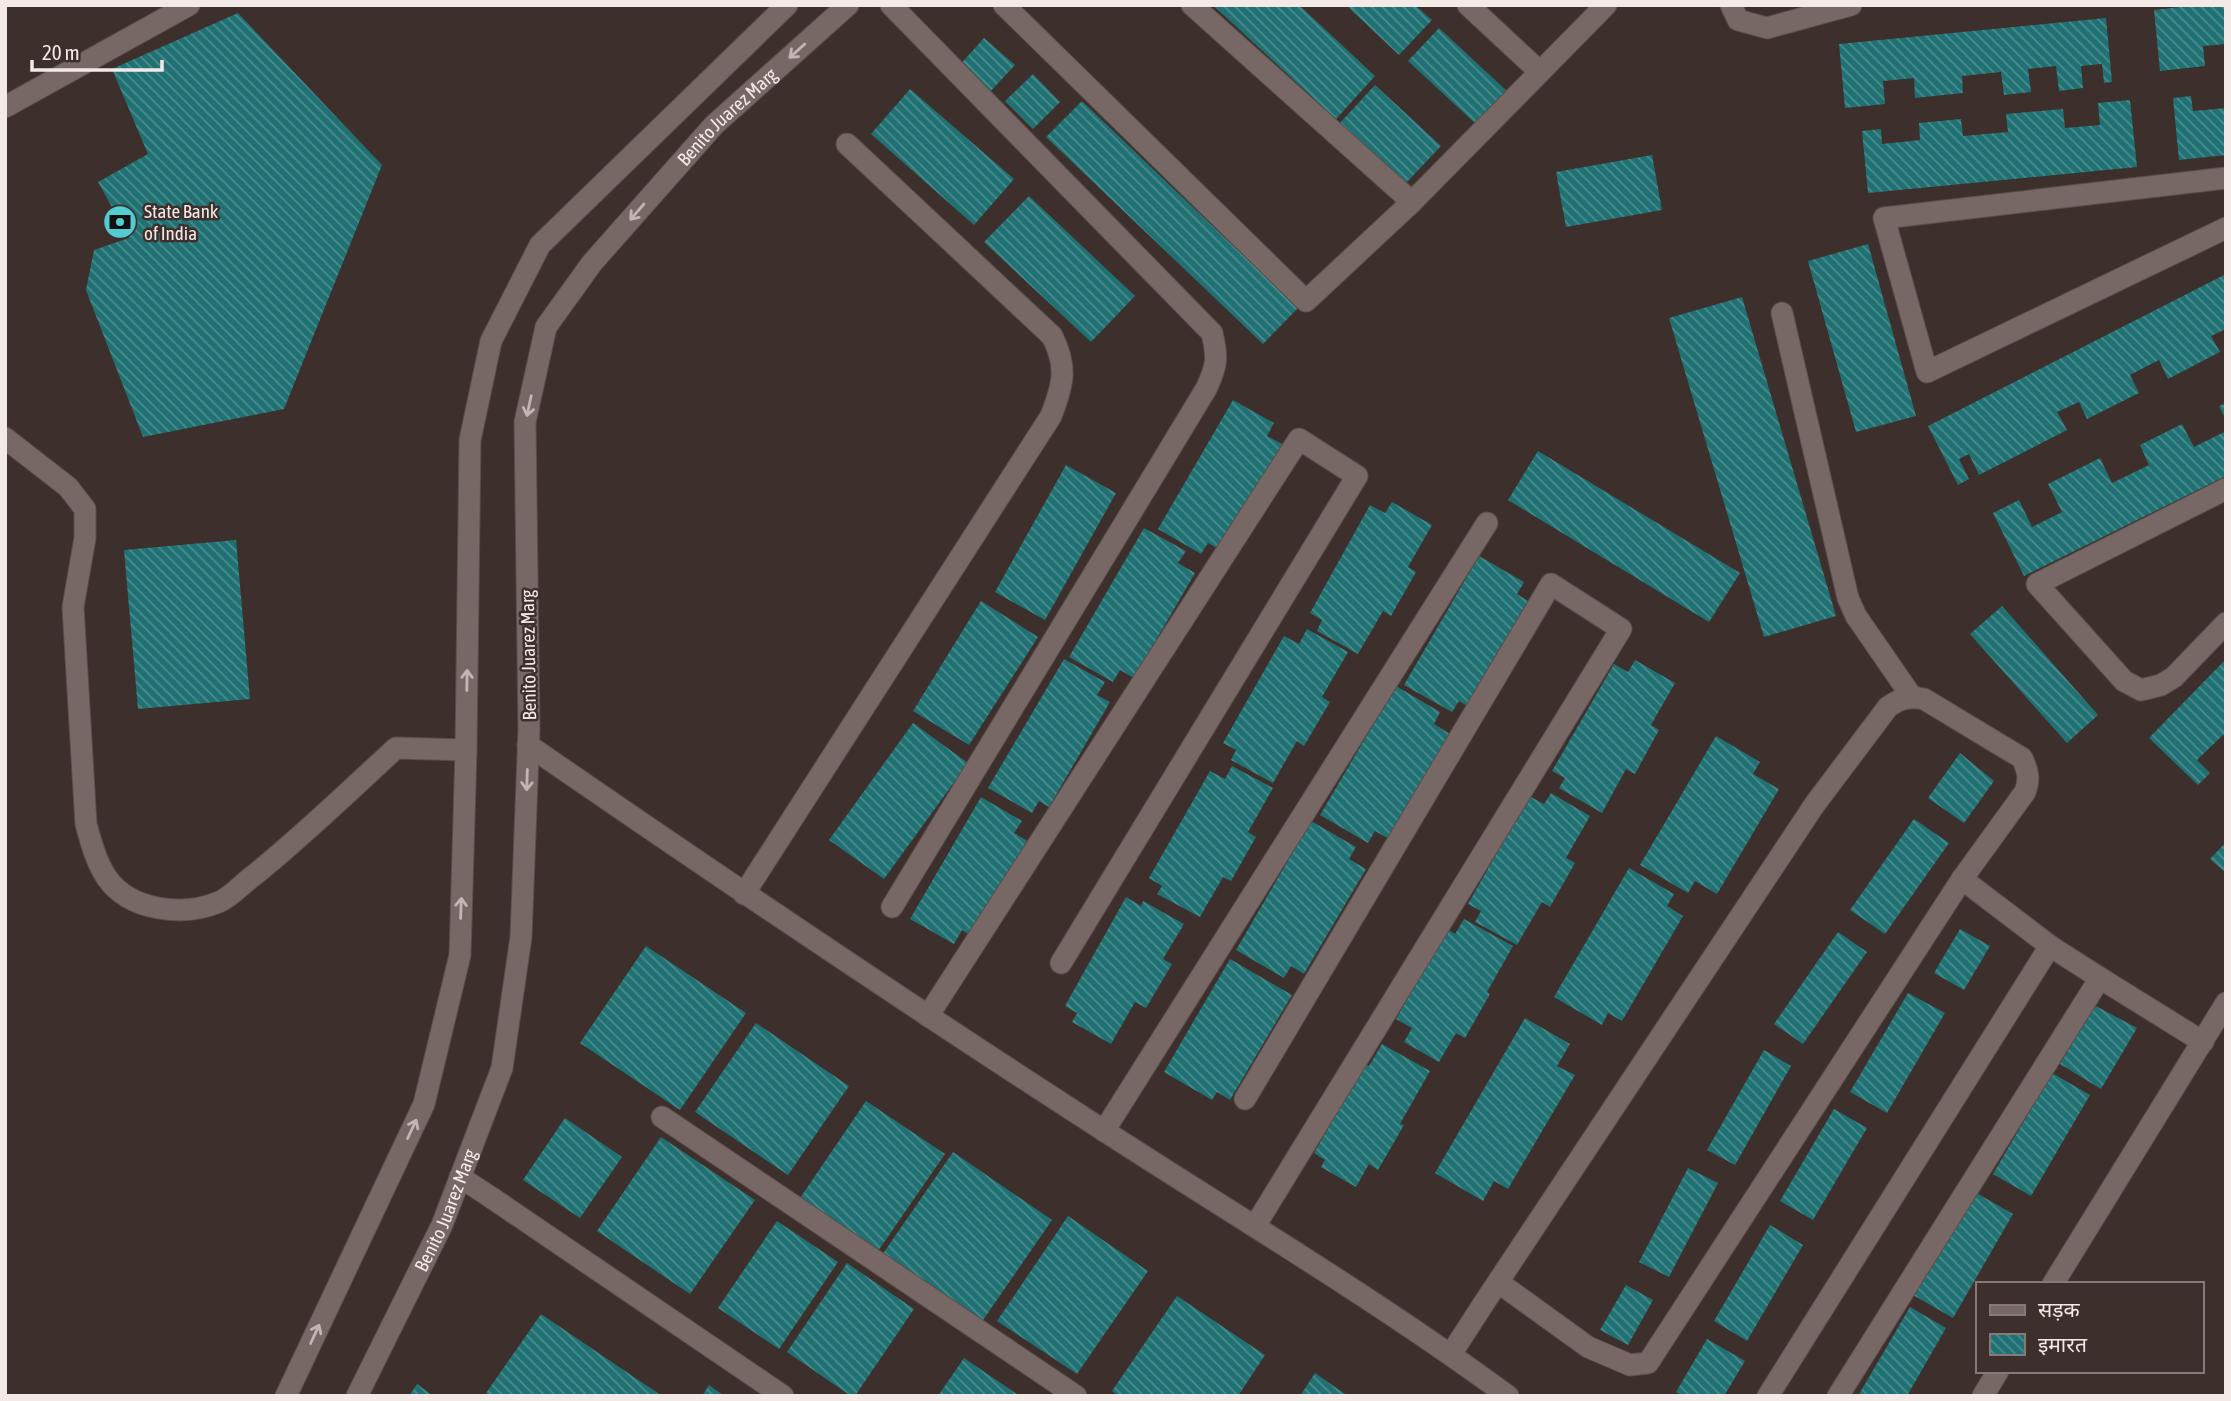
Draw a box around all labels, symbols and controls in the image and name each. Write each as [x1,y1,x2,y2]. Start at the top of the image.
scale bar [32,28,161,72]
text: 20 m [42,40,80,64]
one-way arrow [788,43,806,59]
street label: Benito Juarez Marg [672,63,782,170]
place label: State Bank of India [144,200,219,244]
bank icon: State Bank of India [101,203,139,241]
one-way arrow [629,203,645,221]
one-way arrow [521,394,535,417]
street label: Benito Juarez Marg [516,589,540,720]
one-way arrow [460,669,474,692]
one-way arrow [520,768,533,791]
one-way arrow [454,897,468,920]
one-way arrow [406,1119,420,1140]
street label: Benito Juarez Marg [410,1145,481,1275]
legend [1976,1282,2203,1373]
text: सड़क [2038,1297,2080,1321]
one-way arrow [309,1324,322,1345]
text: इमारत [2038,1332,2088,1356]

